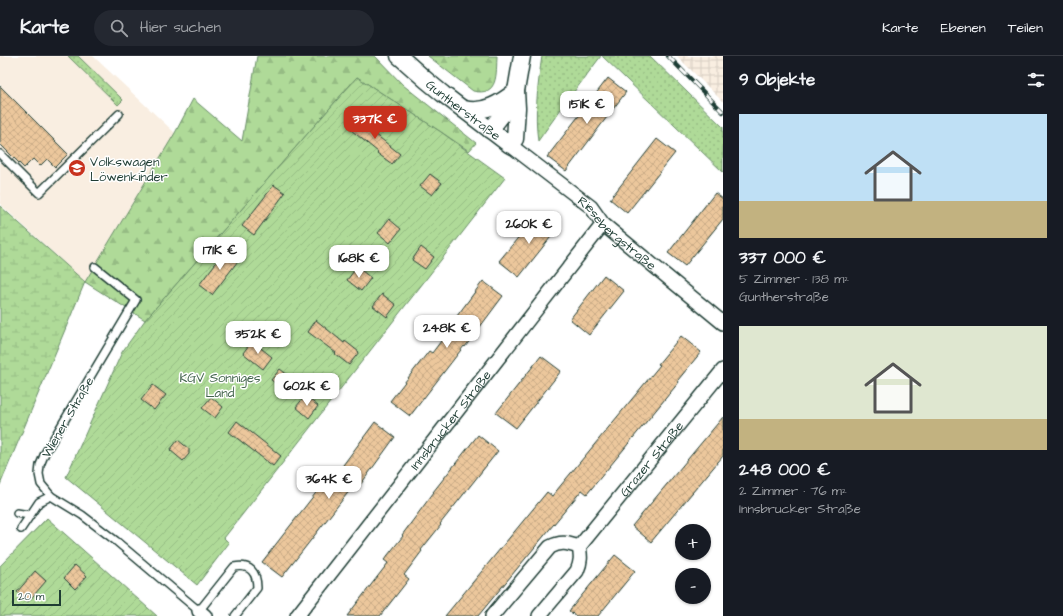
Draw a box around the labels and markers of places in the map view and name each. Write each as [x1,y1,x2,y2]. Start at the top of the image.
pin: 151K € [554,91,620,125]
pin: 337K € [342,106,408,140]
place label: Volkswagen Löwenkinder [90,153,168,186]
school or university icon: Volkswagen Löwenkinder [67,158,87,178]
pin: 260K € [496,211,562,245]
pin: 171K € [187,237,253,271]
pin: 168K € [326,245,392,279]
pin: 248K € [414,315,480,349]
pin: 352K € [225,321,291,355]
pin: 602K € [274,373,340,407]
pin: 364K € [296,466,362,500]

